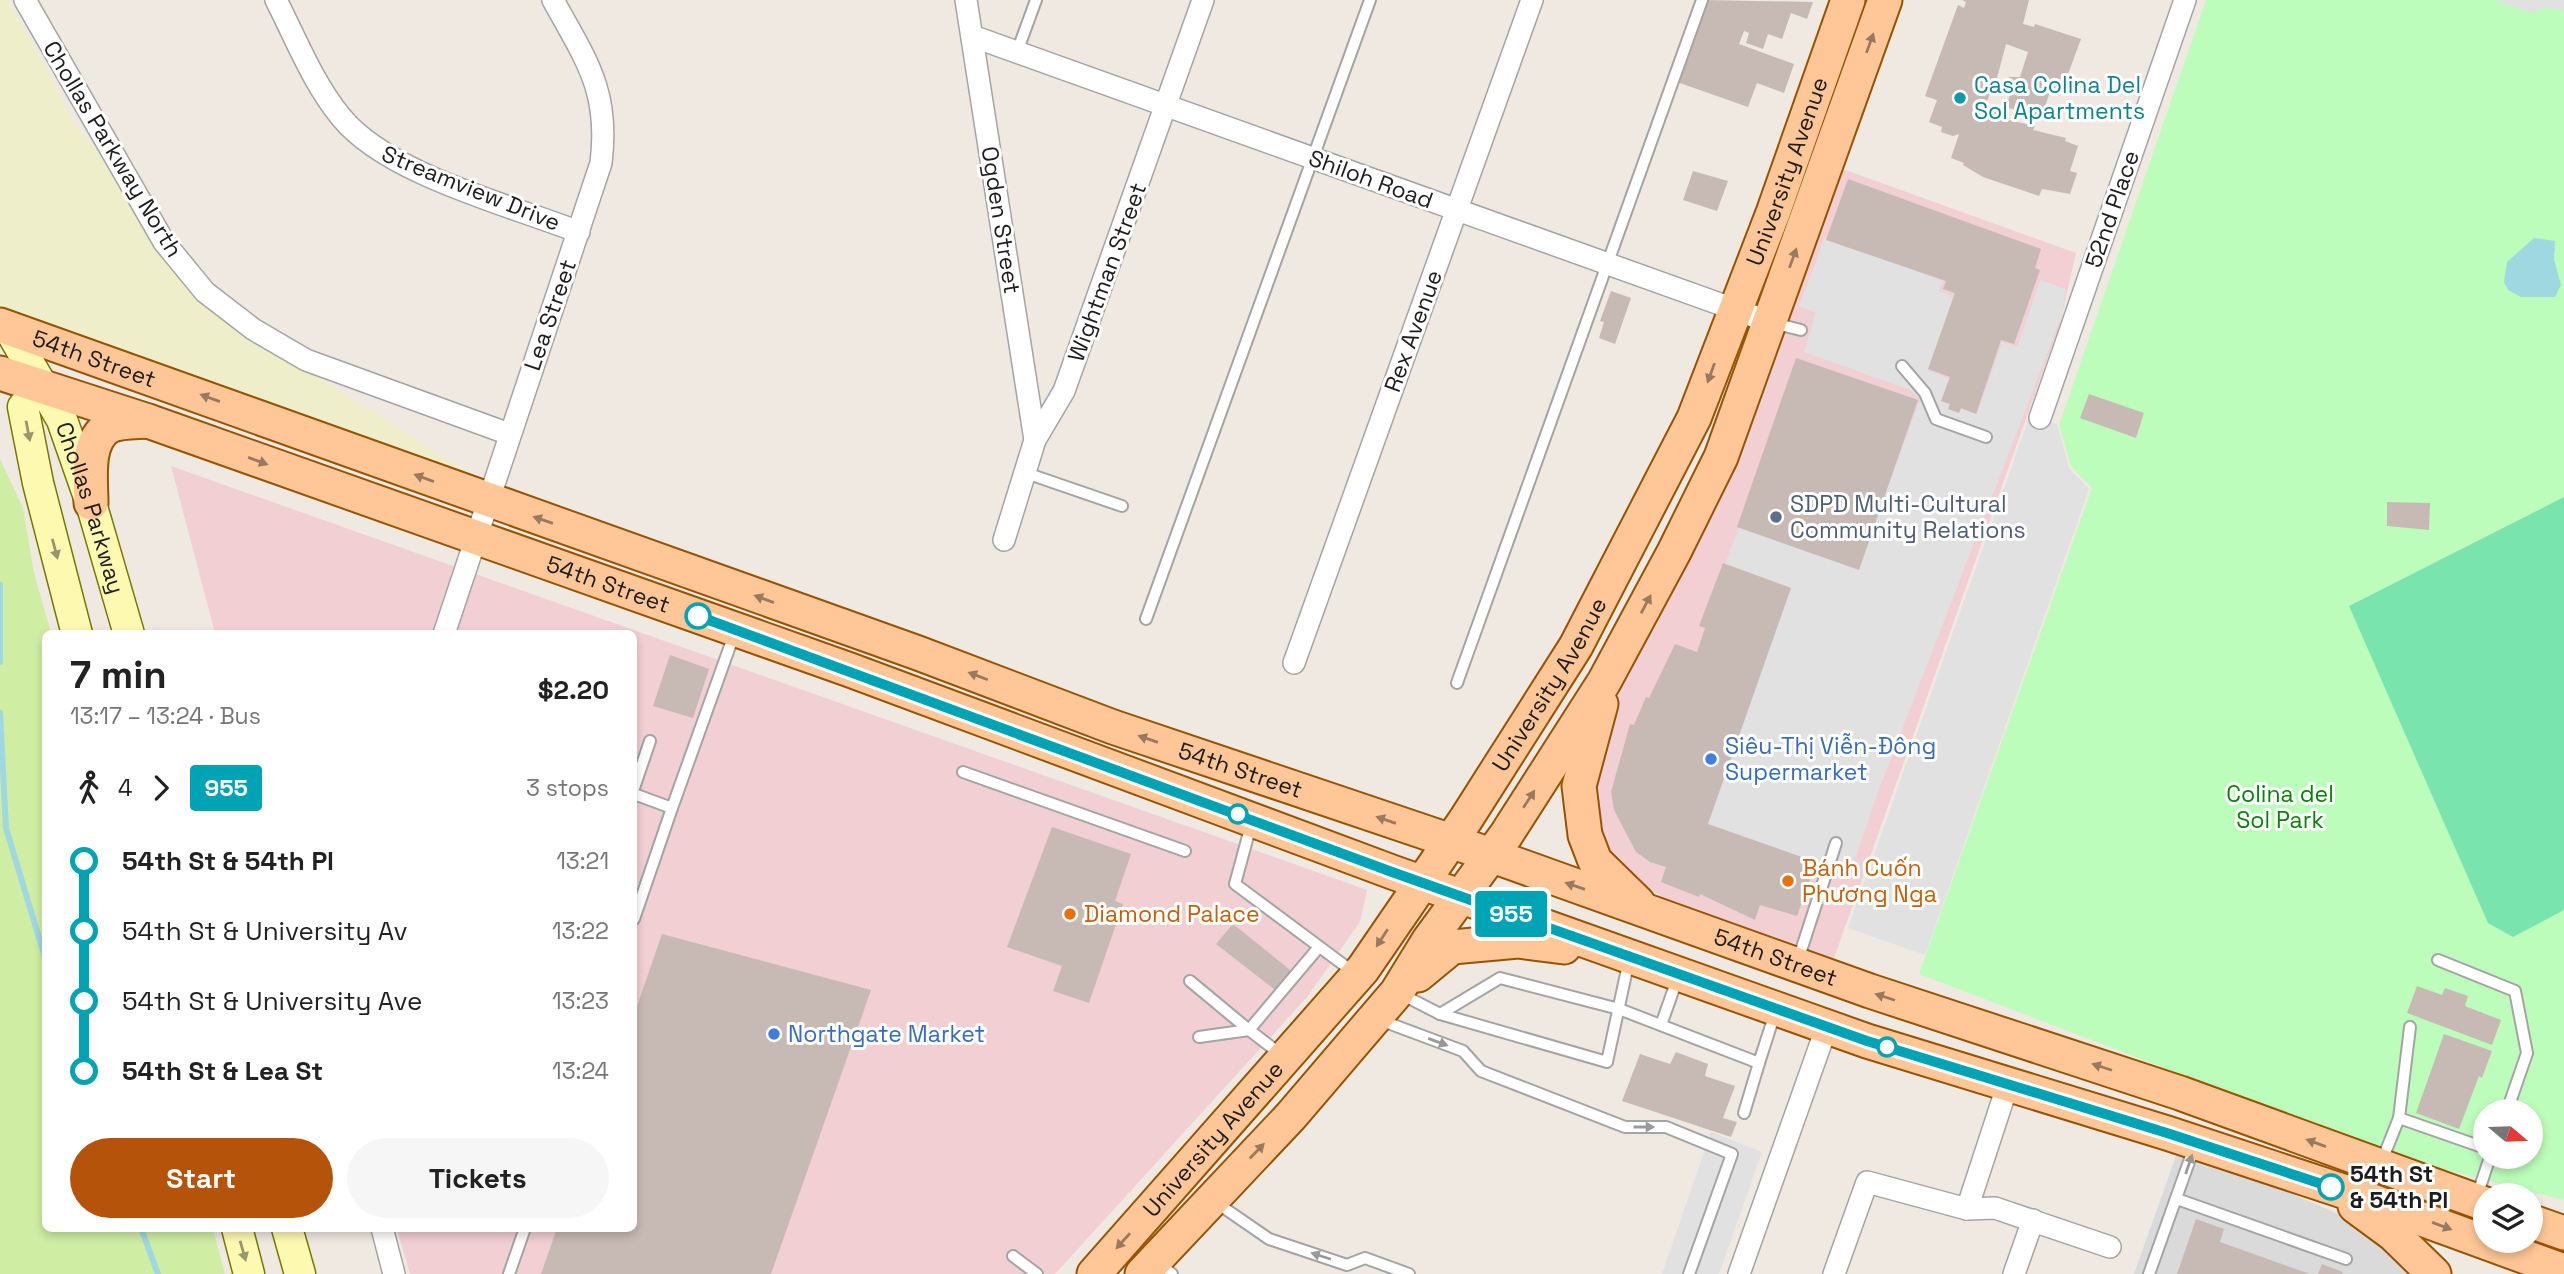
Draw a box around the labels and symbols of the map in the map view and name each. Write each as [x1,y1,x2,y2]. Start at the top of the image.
one-way arrow [1865,33,1876,54]
street label: Chollas Parkway North [36,35,190,263]
place label: Casa Colina Del Sol Apartments [1974,70,2145,126]
street label: University Avenue [1739,73,1835,270]
marker: Casa Colina Del Sol Apartments [1952,90,1968,106]
street label: Streamview Drive [377,138,565,238]
street label: Shiloh Road [1305,143,1437,215]
street label: Ogden Street [975,144,1027,296]
street label: 52nd Place [2078,146,2146,272]
street label: Wightman Street [1061,178,1153,366]
one-way arrow [1788,247,1799,268]
street label: Lea Street [517,256,583,374]
street label: Rex Avenue [1377,266,1449,396]
street label: 54th Street [28,323,160,394]
one-way arrow [1705,363,1716,384]
one-way arrow [200,393,221,404]
street label: Chollas Parkway [49,418,132,597]
one-way arrow [23,420,34,442]
one-way arrow [248,455,269,466]
one-way arrow [413,472,434,483]
place label: SDPD Multi-Cultural Community Relations [1790,489,2026,545]
marker: SDPD Multi-Cultural Community Relations [1768,509,1784,525]
one-way arrow [532,514,553,525]
one-way arrow [50,539,61,561]
street label: 54th Street [542,549,674,620]
street label: University Avenue [1485,592,1613,777]
one-way arrow [753,593,774,604]
one-way arrow [1640,594,1652,614]
unlabelled marker [685,603,711,629]
one-way arrow [967,670,988,681]
place label: Siêu-Thị Viễn-Đông Supermarket [1725,731,1936,787]
one-way arrow [1137,733,1158,743]
street label: 54th Street [1175,735,1307,805]
marker: Siêu-Thị Viễn-Đông Supermarket [1703,751,1719,767]
park label: Colina del Sol Park [2226,779,2334,835]
one-way arrow [1523,789,1536,809]
unlabelled marker [1228,804,1248,824]
one-way arrow [1375,814,1396,825]
place label: Bánh Cuốn Phương Nga [1802,853,1937,909]
marker: Bánh Cuốn Phương Nga [1780,873,1796,889]
one-way arrow [1564,880,1585,891]
line badge: 955 [1471,891,1551,937]
place label: Diamond Palace [1084,899,1260,929]
marker: Diamond Palace [1062,906,1078,922]
street label: 54th Street [1710,921,1842,993]
one-way arrow [1376,928,1389,948]
one-way arrow [1875,991,1896,1001]
place label: Northgate Market [788,1019,985,1049]
marker: Northgate Market [766,1026,782,1042]
one-way arrow [1427,1036,1448,1047]
unlabelled marker [1877,1037,1897,1057]
street label: University Avenue [1136,1055,1290,1223]
one-way arrow [2091,1061,2112,1072]
north arrow [2473,1099,2543,1169]
one-way arrow [1633,1121,1655,1133]
one-way arrow [2306,1137,2327,1148]
one-way arrow [1248,1143,1265,1160]
one-way arrow [2184,1153,2195,1174]
place label: 54th St & 54th Pl [2350,1159,2448,1215]
marker: 54th St & 54th Pl [2318,1174,2344,1200]
one-way arrow [2431,1221,2452,1232]
one-way arrow [1115,1232,1131,1250]
one-way arrow [238,1240,249,1262]
one-way arrow [1311,1250,1332,1261]

